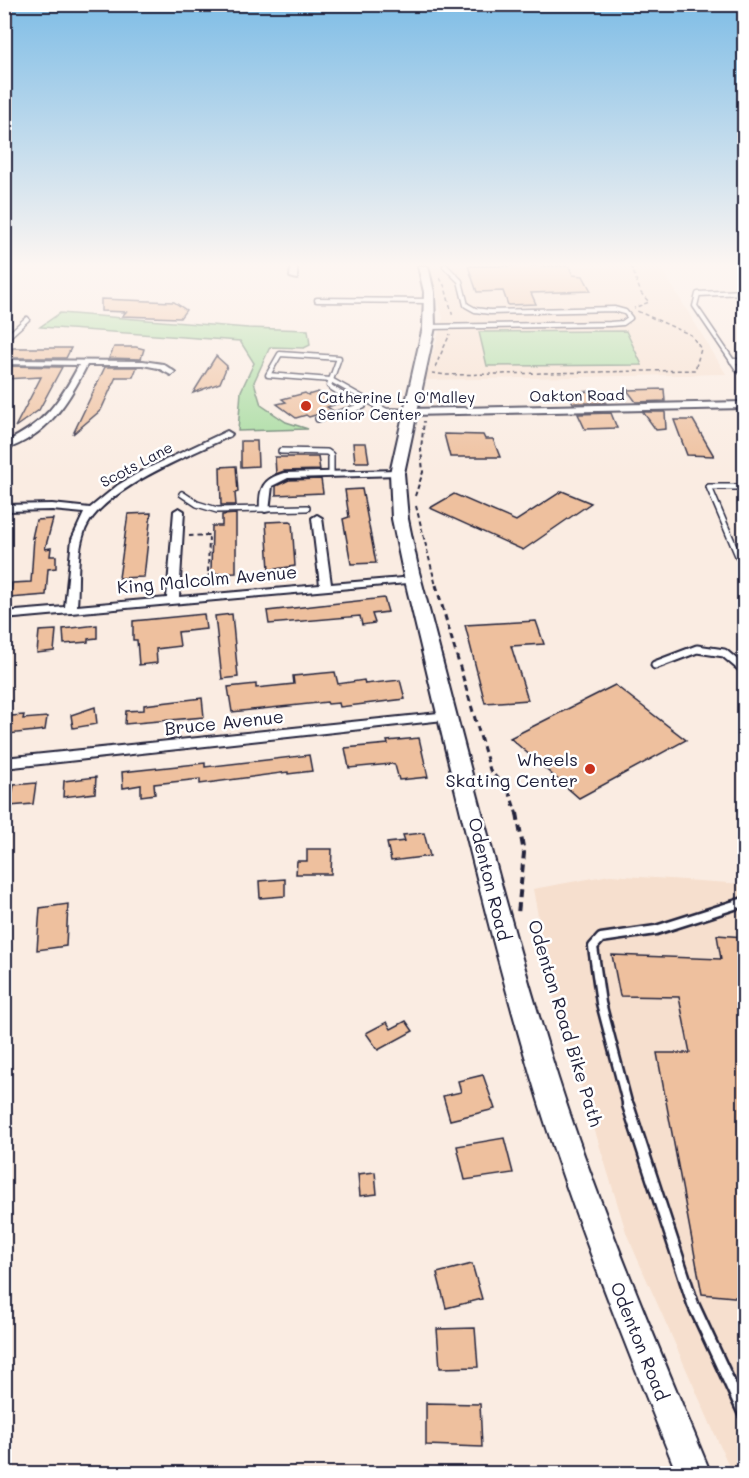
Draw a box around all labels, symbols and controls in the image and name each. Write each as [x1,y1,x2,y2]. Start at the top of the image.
street label: Oakton Road [529,384,625,406]
place label: Catherine L. O'Malley Senior Center [318,387,475,424]
marker: Catherine L. O'Malley Senior Center [299,399,313,413]
street label: Scots Lane [96,436,176,492]
street label: King Malcolm Avenue [116,559,298,599]
street label: Bruce Avenue [163,704,285,740]
place label: Wheels Skating Center [445,747,578,792]
marker: Wheels Skating Center [583,762,597,776]
street label: Odenton Road [463,815,517,943]
street label: Odenton Road Bike Path [523,917,609,1129]
street label: Odenton Road [605,1278,675,1404]

